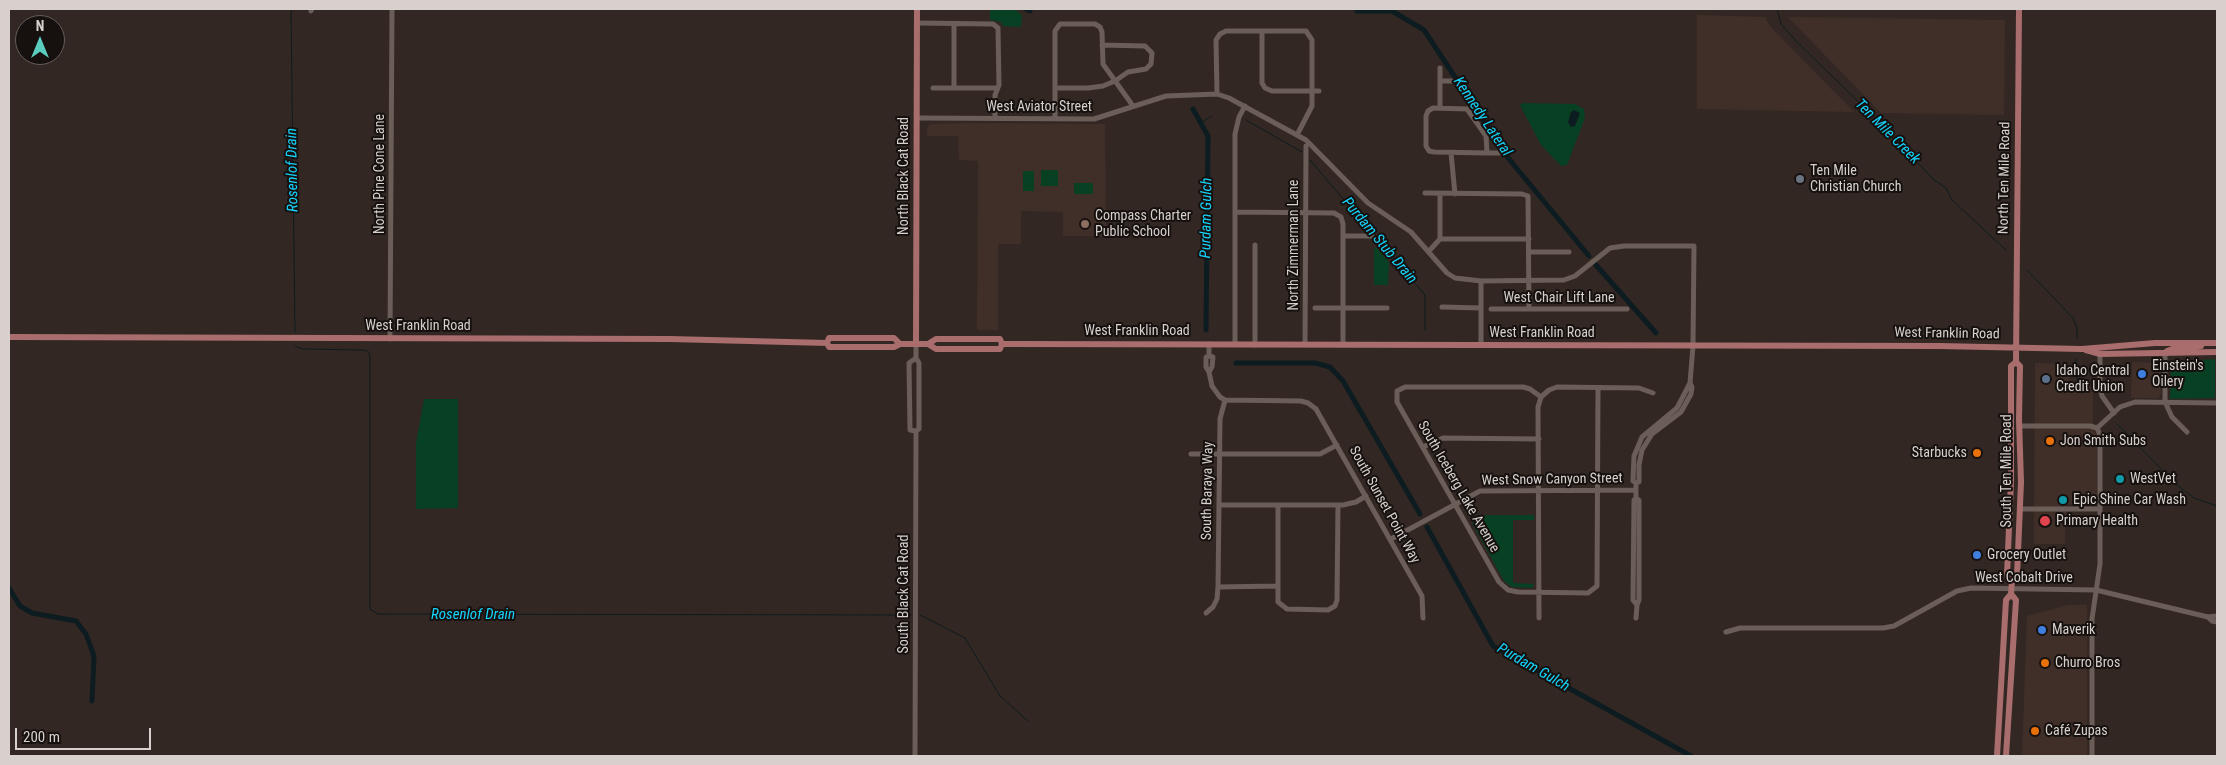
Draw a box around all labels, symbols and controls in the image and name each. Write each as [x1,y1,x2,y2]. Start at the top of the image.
north arrow [15,15,65,65]
text: N [36,18,44,34]
water label: Kennedy Lateral [1449,74,1515,160]
water label: Ten Mile Creek [1851,96,1923,168]
street label: West Aviator Street [986,99,1092,115]
street label: North Pine Cone Lane [372,114,388,234]
street label: North Black Cat Road [896,117,912,235]
street label: North Ten Mile Road [1996,122,2014,234]
water label: Rosenlof Drain [283,128,303,212]
place label: Ten Mile Christian Church [1810,163,1901,196]
marker: Ten Mile Christian Church [1794,173,1806,185]
water label: Purdam Gulch [1197,178,1217,258]
street label: North Zimmerman Lane [1286,180,1302,310]
water label: Purdam Stub Drain [1338,194,1420,288]
place label: Compass Charter Public School [1095,208,1191,240]
marker: Compass Charter Public School [1079,218,1091,230]
street label: West Chair Lift Lane [1503,290,1615,306]
street label: West Franklin Road [365,318,471,334]
street label: West Franklin Road [1084,323,1190,339]
street label: West Franklin Road [1489,325,1595,341]
street label: West Franklin Road [1894,325,2000,343]
place label: Einstein's Oilery [2152,358,2204,391]
place label: Idaho Central Credit Union [2056,363,2129,396]
marker: Einstein's Oilery [2136,368,2148,380]
marker: Idaho Central Credit Union [2040,373,2052,385]
street label: South Ten Mile Road [1999,414,2015,528]
street label: South Iceberg Lake Avenue [1413,418,1503,556]
place label: Jon Smith Subs [2060,433,2146,449]
marker: Jon Smith Subs [2044,435,2056,447]
street label: South Baraya Way [1199,442,1217,540]
street label: South Sunset Point Way [1345,444,1423,566]
place label: Starbucks [1912,445,1967,461]
marker: Starbucks [1971,447,1983,459]
street label: West Snow Canyon Street [1481,470,1623,490]
place label: WestVet [2130,471,2176,487]
marker: WestVet [2114,473,2126,485]
place label: Epic Shine Car Wash [2073,492,2186,508]
marker: Epic Shine Car Wash [2057,494,2069,506]
place label: Primary Health [2056,513,2138,529]
marker: Primary Health [2038,514,2052,528]
street label: South Black Cat Road [896,535,912,653]
place label: Grocery Outlet [1987,547,2066,563]
marker: Grocery Outlet [1971,549,1983,561]
street label: West Cobalt Drive [1975,570,2073,586]
water label: Rosenlof Drain [431,606,515,624]
place label: Maverik [2052,622,2095,638]
marker: Maverik [2036,624,2048,636]
water label: Purdam Gulch [1494,640,1572,696]
place label: Churro Bros [2055,655,2120,671]
marker: Churro Bros [2039,657,2051,669]
scale bar [18,718,154,750]
place label: Café Zupas [2045,723,2108,739]
marker: Café Zupas [2029,725,2041,737]
text: 200 m [23,728,60,746]

